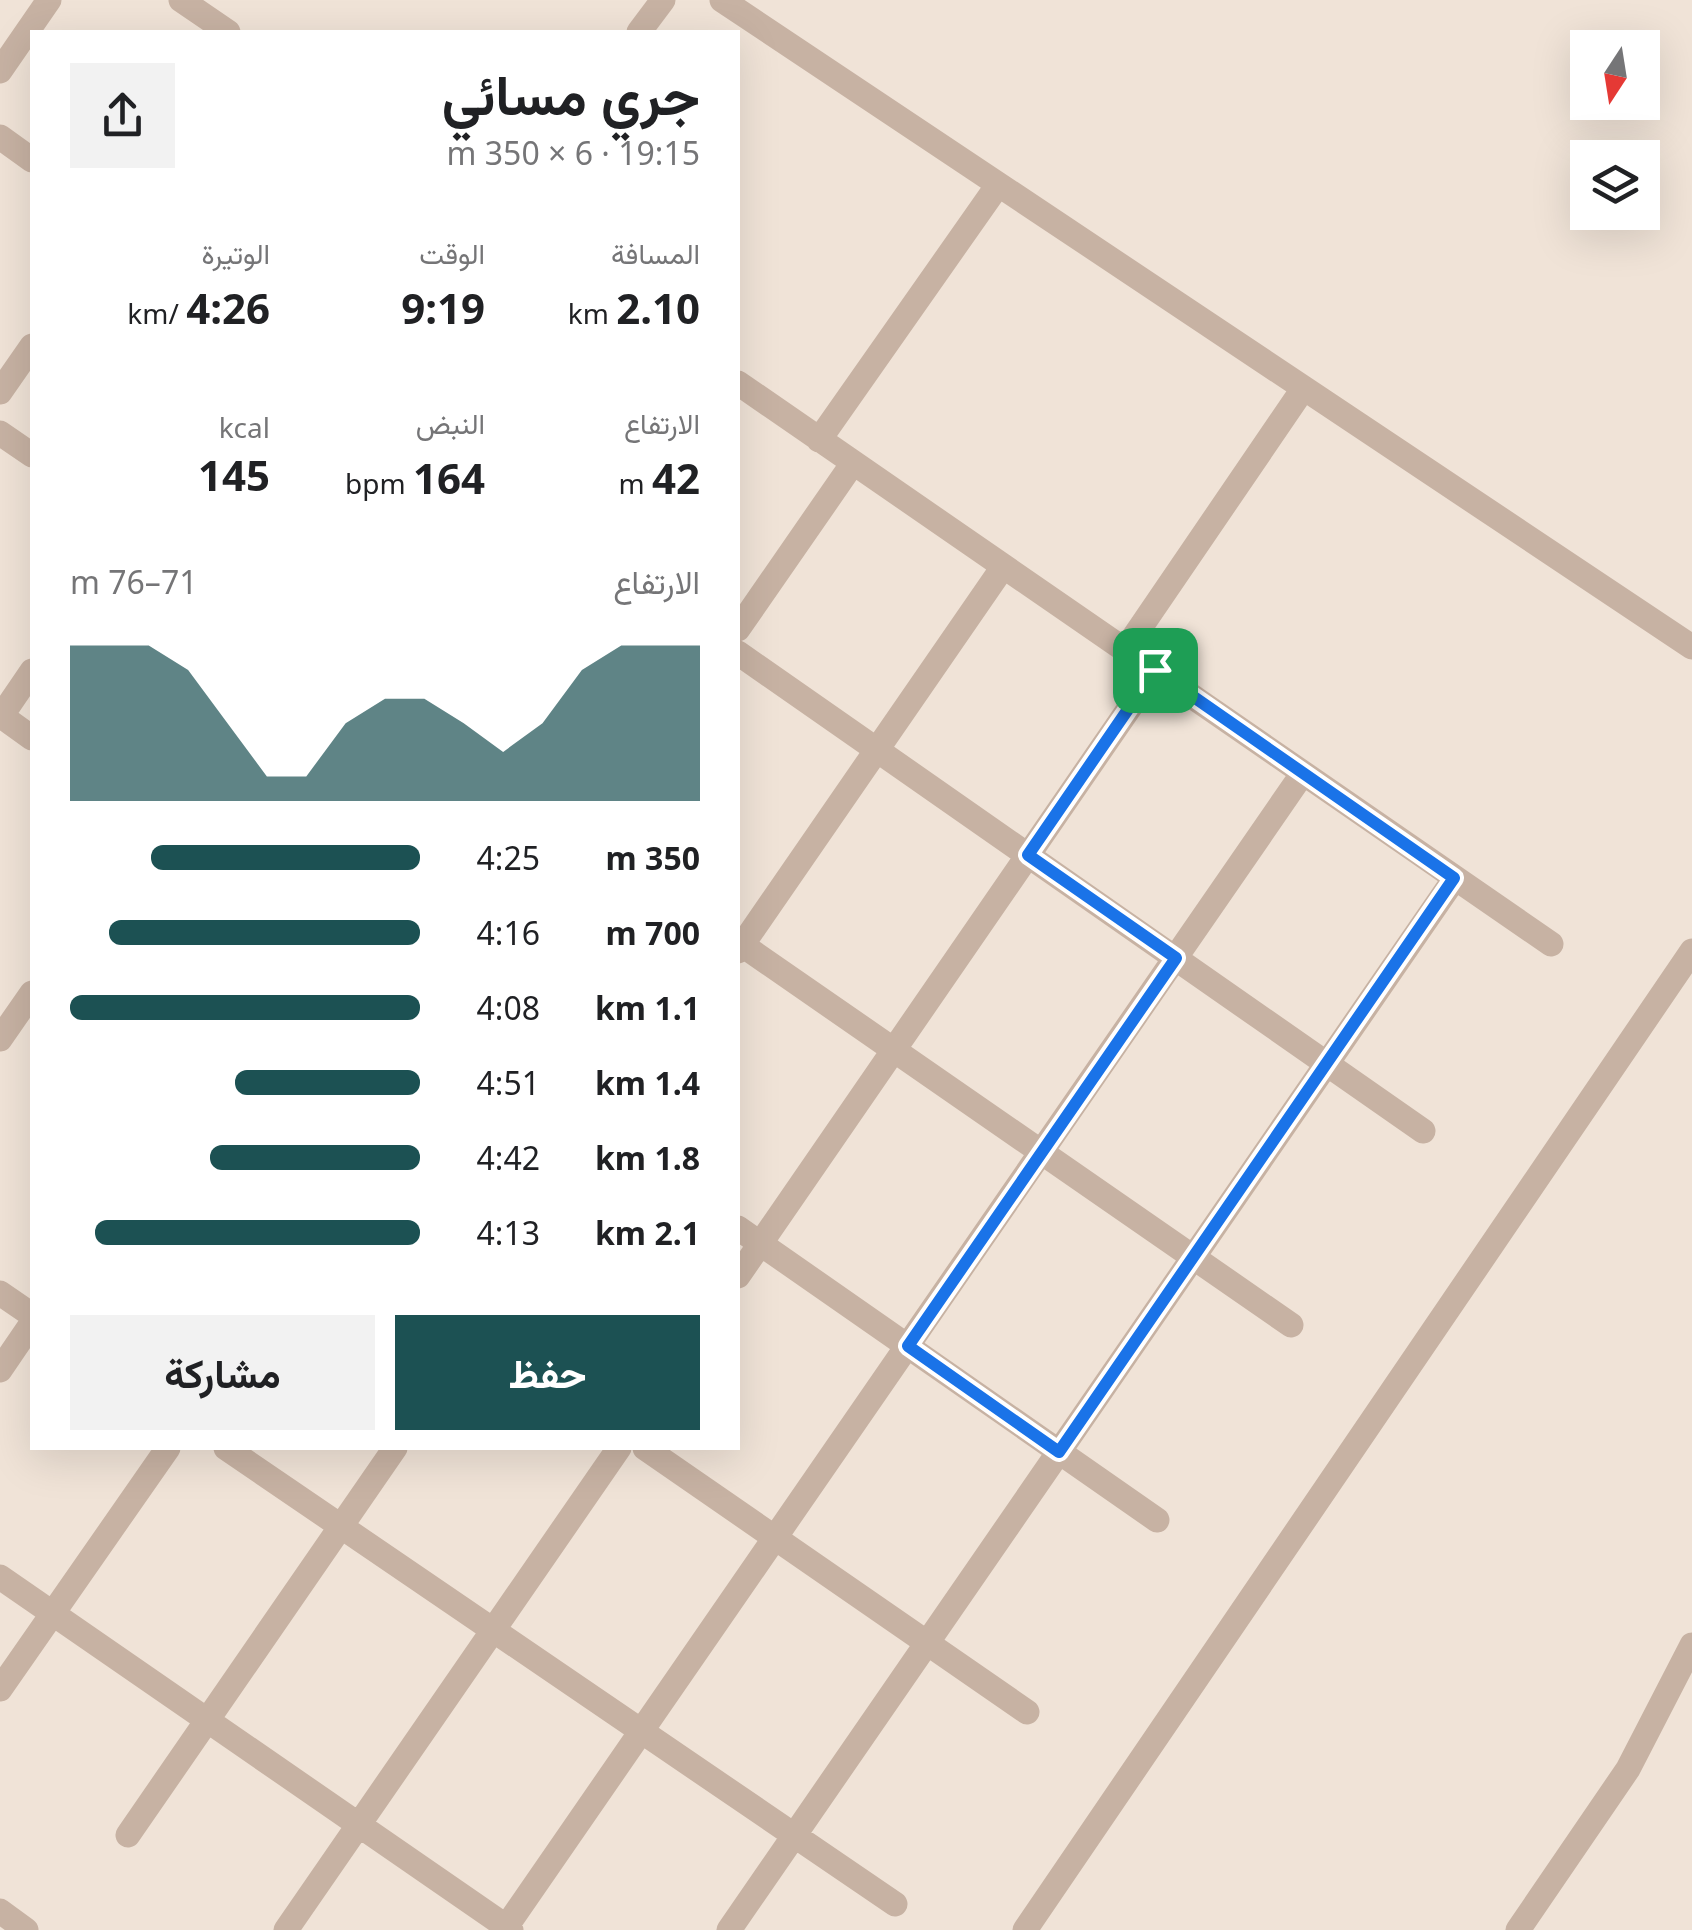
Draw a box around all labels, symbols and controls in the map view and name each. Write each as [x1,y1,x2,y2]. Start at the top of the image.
north arrow [1570,30,1660,120]
map controls [1570,30,1660,230]
text: جري مسائي [442,56,700,131]
button: share [70,63,175,168]
text: 19:15 · 6 × 350 m [447,131,700,174]
button: layers [1570,140,1660,230]
text: الوتيرة [202,234,270,272]
text: الوقت [419,234,485,272]
text: المسافة [611,234,700,272]
text: 4:26 [186,279,270,336]
text: 9:19 [401,279,485,336]
text: 2.10 [616,279,700,336]
text: /km [127,294,186,332]
text: km [568,294,616,332]
text: النبض [416,404,485,442]
text: الارتفاع [624,404,700,442]
text: kcal [219,408,270,446]
text: 145 [198,446,270,503]
text: 164 [413,449,485,506]
text: 42 [652,449,700,506]
text: bpm [345,464,413,502]
text: m [618,464,652,502]
text: 71–76 m [70,560,197,603]
text: الارتفاع [613,560,700,603]
pin [1113,628,1198,713]
icon: arrive [1128,643,1183,698]
text: 4:25 [477,836,540,879]
text: 350 m [606,836,700,879]
text: 4:16 [477,911,540,954]
text: 700 m [606,911,700,954]
text: 4:08 [477,986,540,1029]
text: 1.1 km [595,986,700,1029]
text: 4:51 [477,1061,540,1104]
text: 1.4 km [595,1061,700,1104]
text: 4:42 [477,1136,540,1179]
text: 1.8 km [595,1136,700,1179]
text: 4:13 [477,1211,540,1254]
text: 2.1 km [595,1211,700,1254]
button: مشاركة [70,1315,375,1430]
button: حفظ [395,1315,700,1430]

